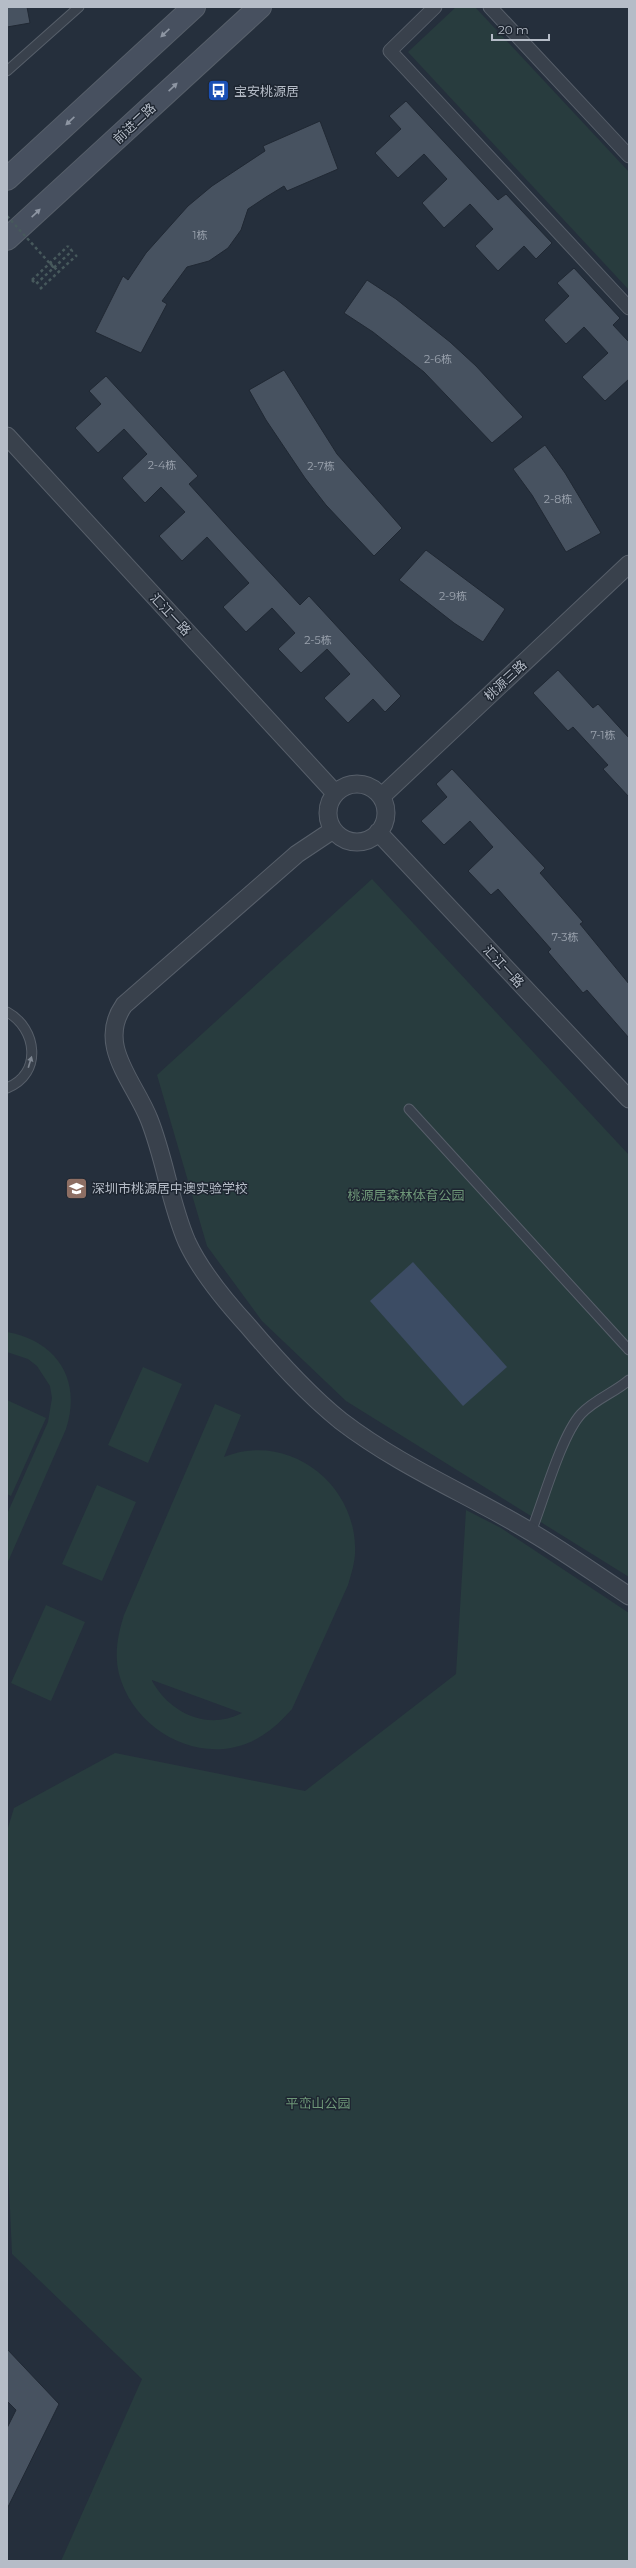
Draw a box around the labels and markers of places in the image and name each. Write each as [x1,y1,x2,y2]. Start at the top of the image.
bus stop icon: 宝安桃源居 [206,78,232,104]
place label: 宝安桃源居 [234,83,299,99]
school or university icon: 深圳市桃源居中澳实验学校 [63,1175,89,1201]
place label: 深圳市桃源居中澳实验学校 [92,1180,248,1196]

